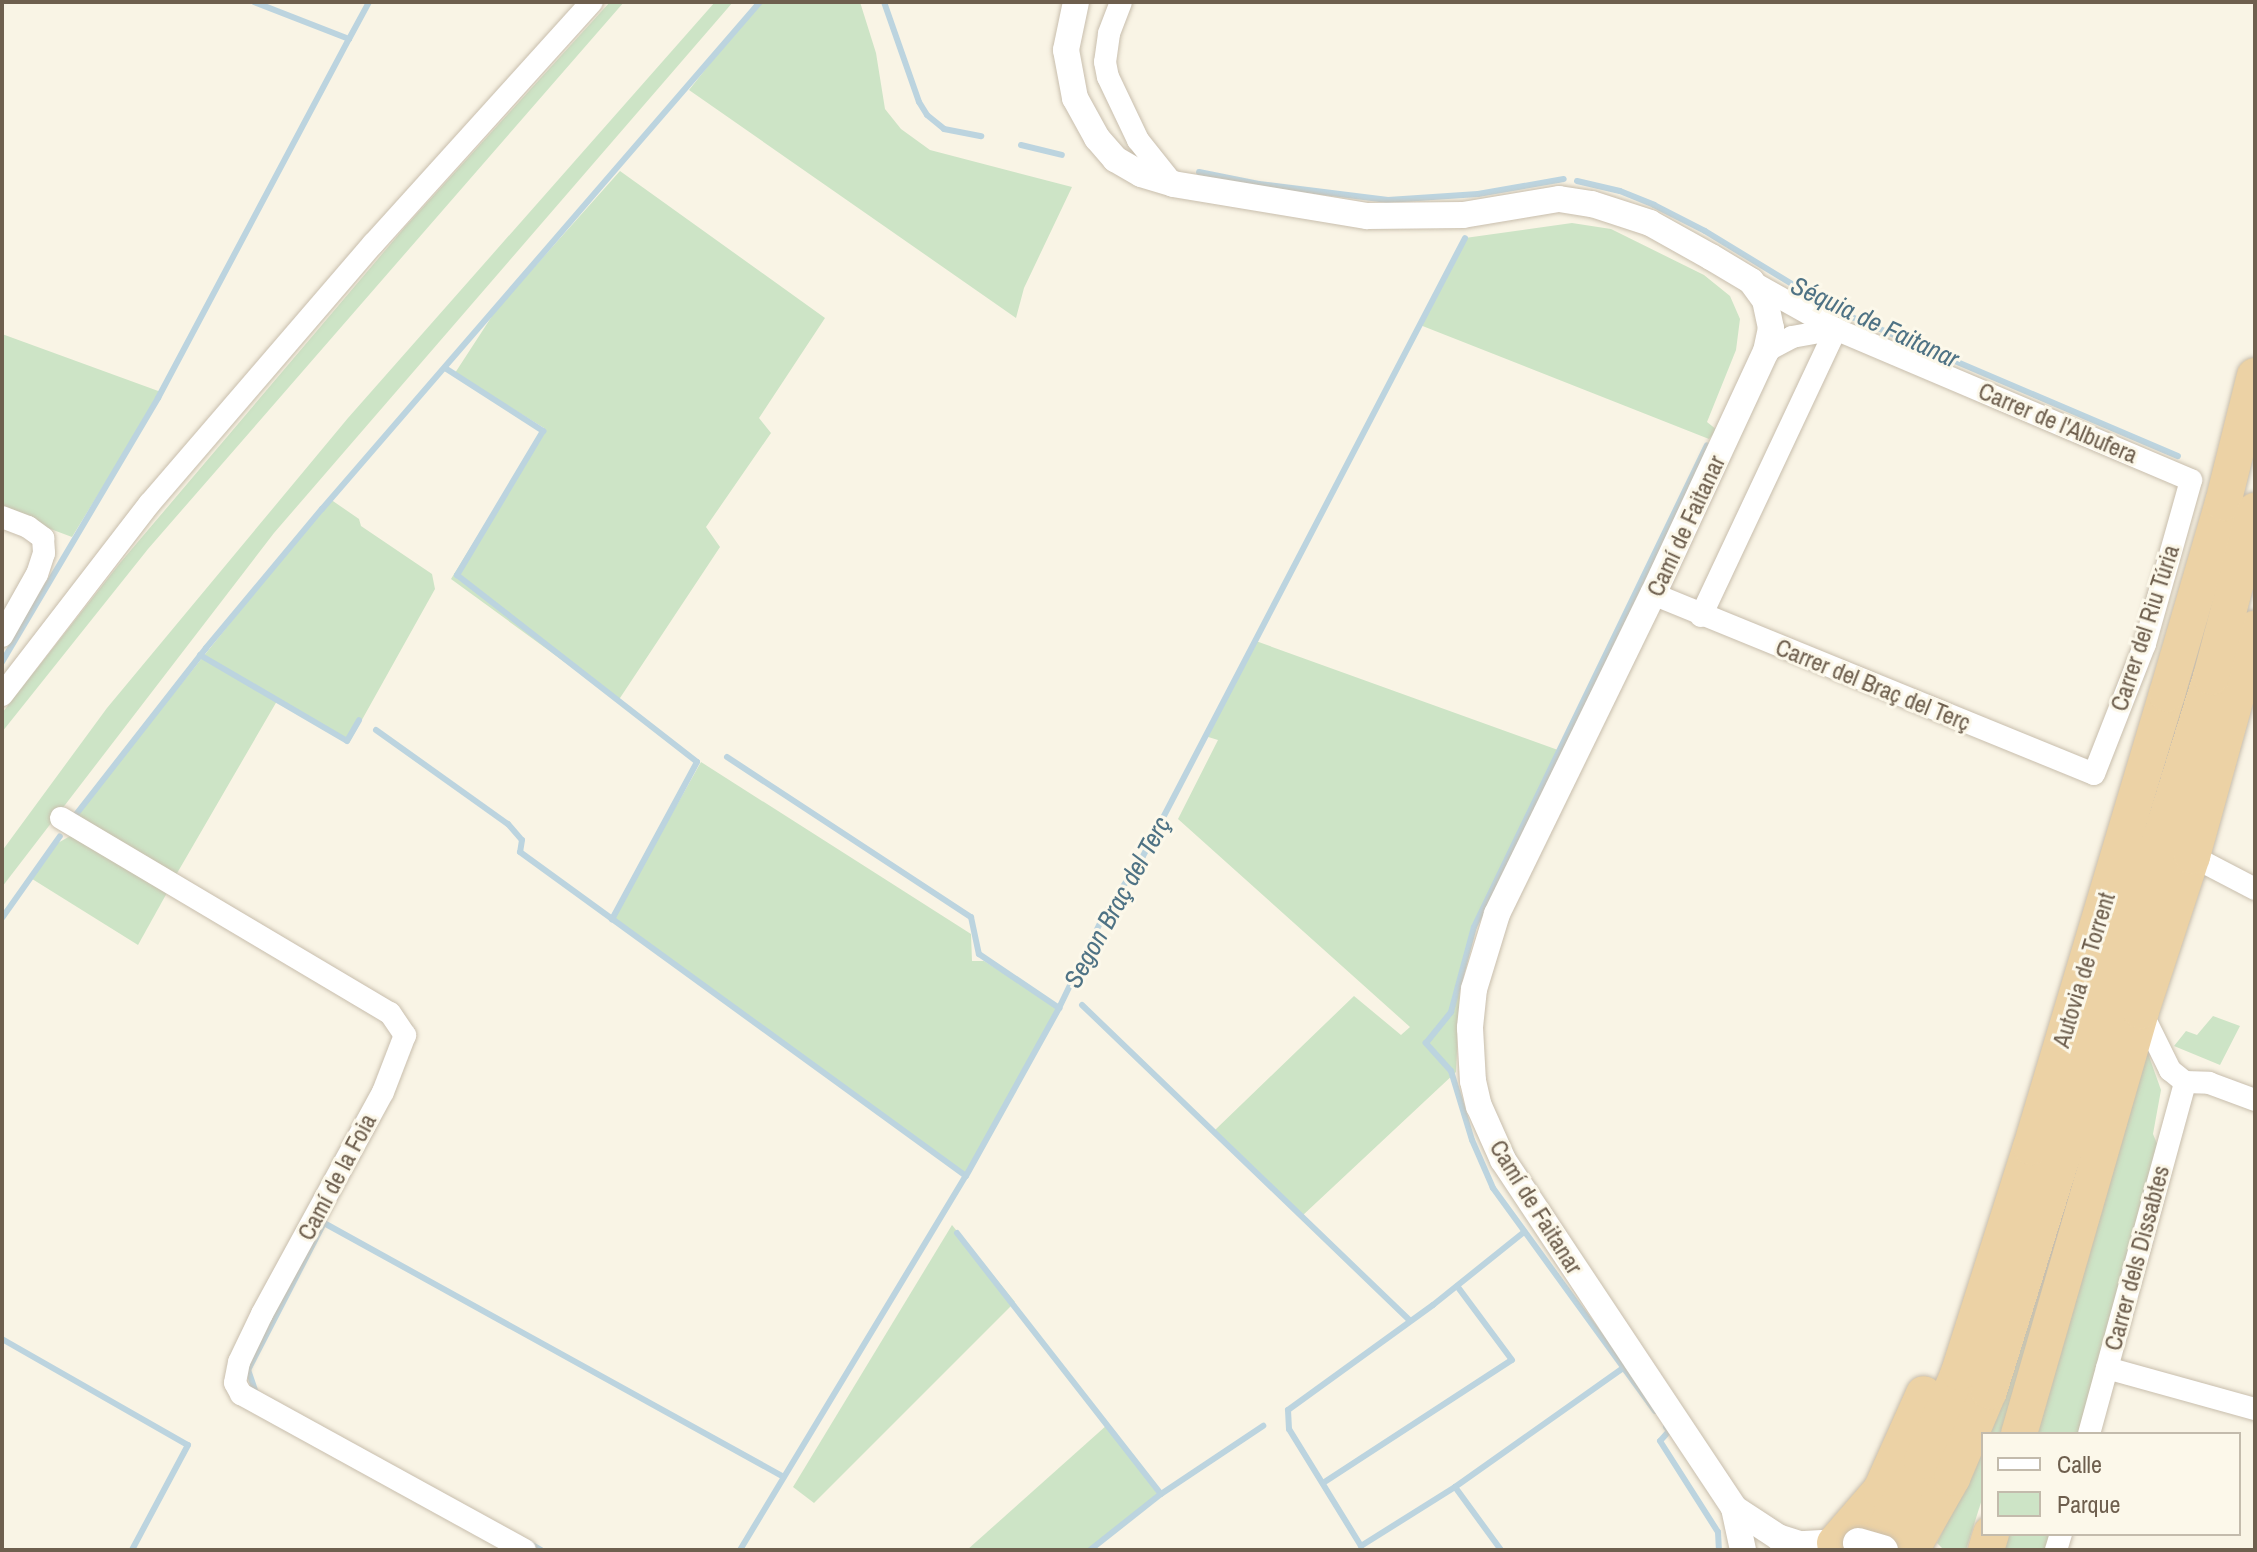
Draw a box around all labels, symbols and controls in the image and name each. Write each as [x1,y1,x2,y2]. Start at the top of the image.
water label: Séquia de Faitanar [1786,269,1964,375]
street label: Carrer de l'Albufera [1974,377,2142,469]
street label: Camí de Faitanar [1641,451,1731,601]
street label: Carrer del Riu Túria [2105,541,2185,715]
street label: Carrer del Braç del Terç [1771,633,1975,737]
water label: Segon Braç del Terç [1057,811,1177,993]
street label: Autovia de Torrent [2047,889,2121,1051]
street label: Camí de la Foia [292,1109,382,1245]
street label: Camí de Faitanar [1483,1135,1589,1279]
street label: Carrer dels Dissabtes [2098,1162,2176,1354]
legend [1981,1432,2241,1536]
text: Calle [2057,1448,2102,1480]
text: Parque [2057,1488,2120,1520]

